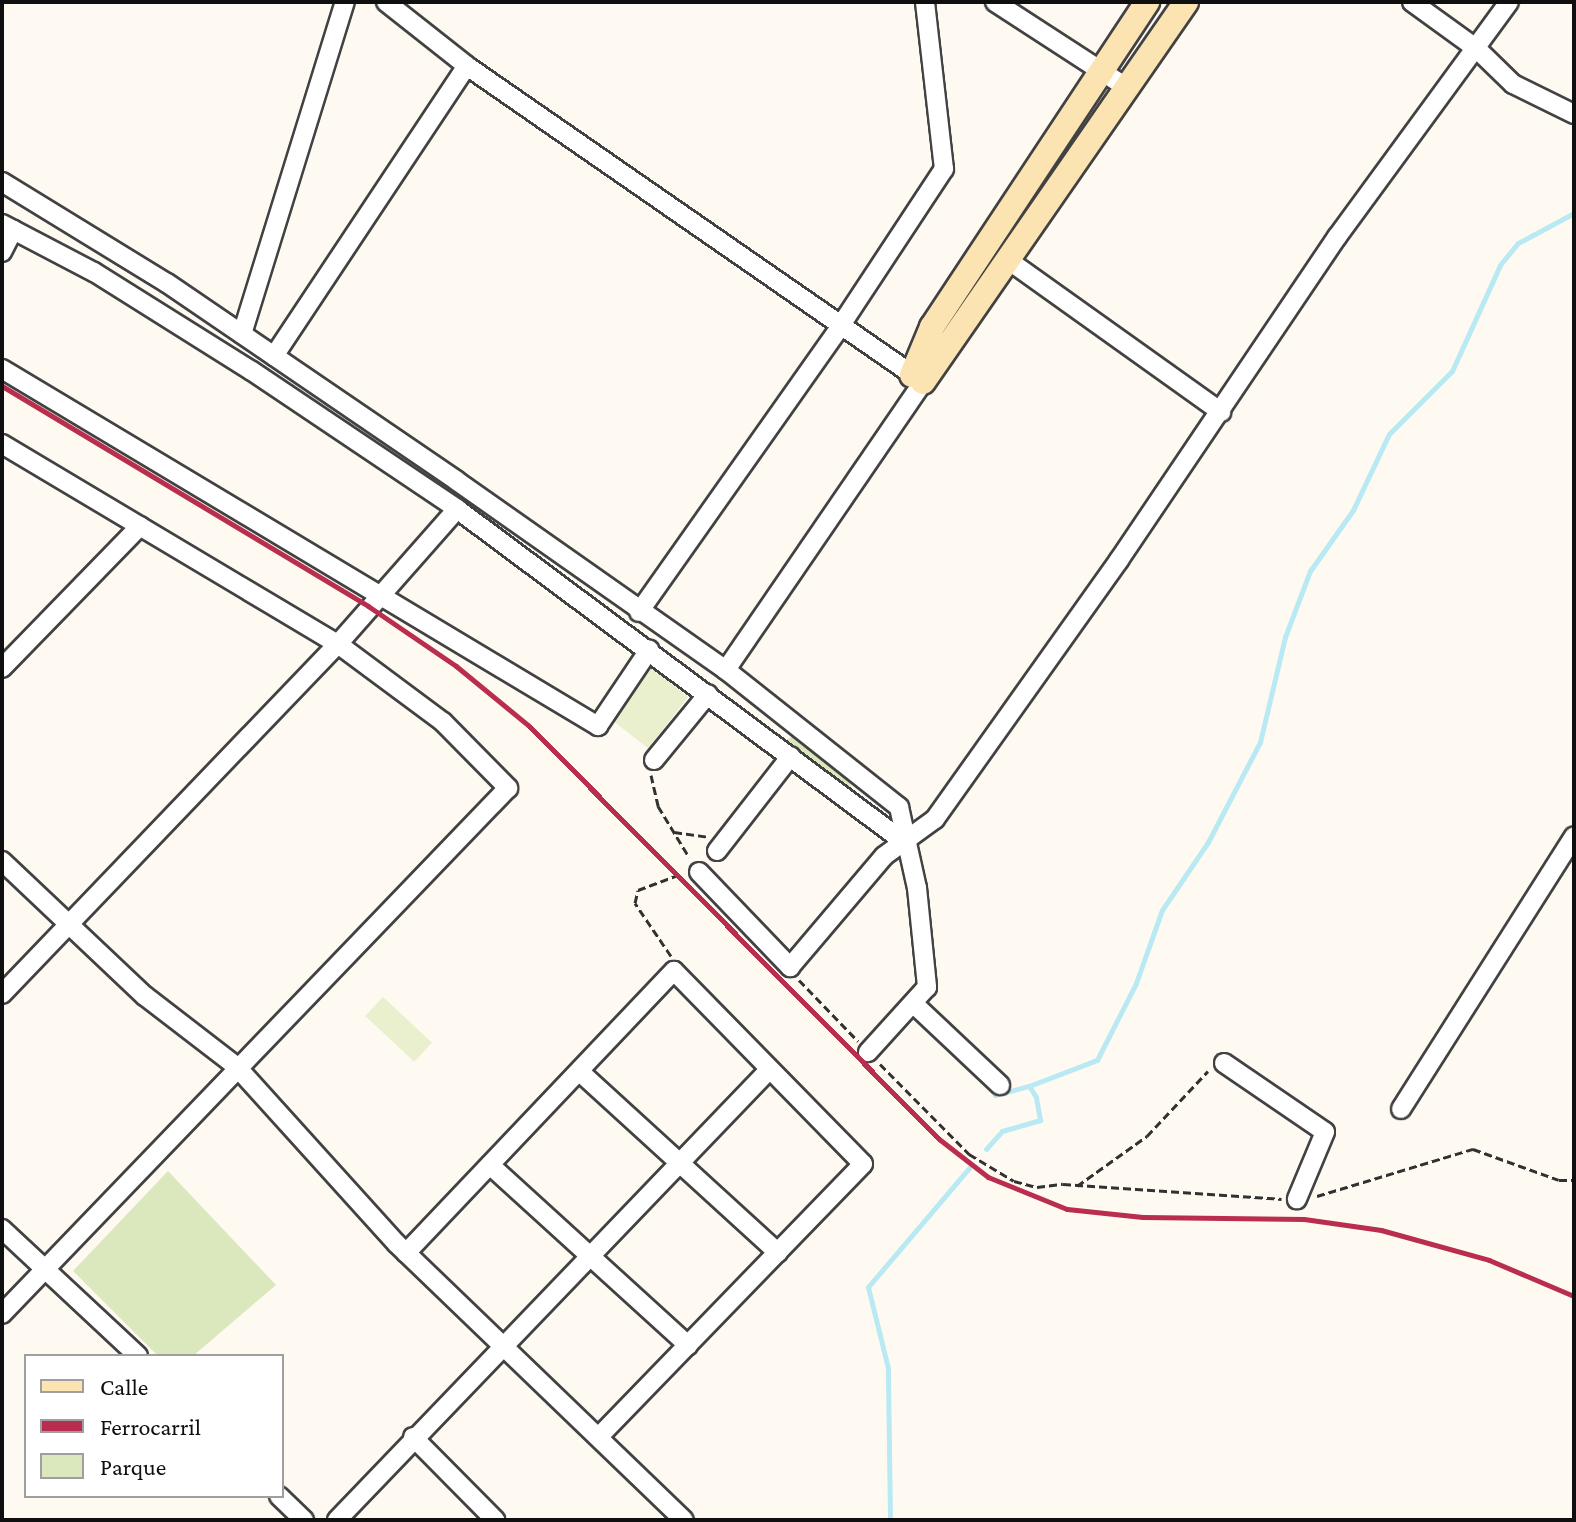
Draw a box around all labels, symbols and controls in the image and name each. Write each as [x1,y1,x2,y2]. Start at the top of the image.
legend [24,1354,284,1498]
text: Calle [100,1373,148,1400]
text: Ferrocarril [100,1413,201,1440]
text: Parque [100,1453,166,1480]

